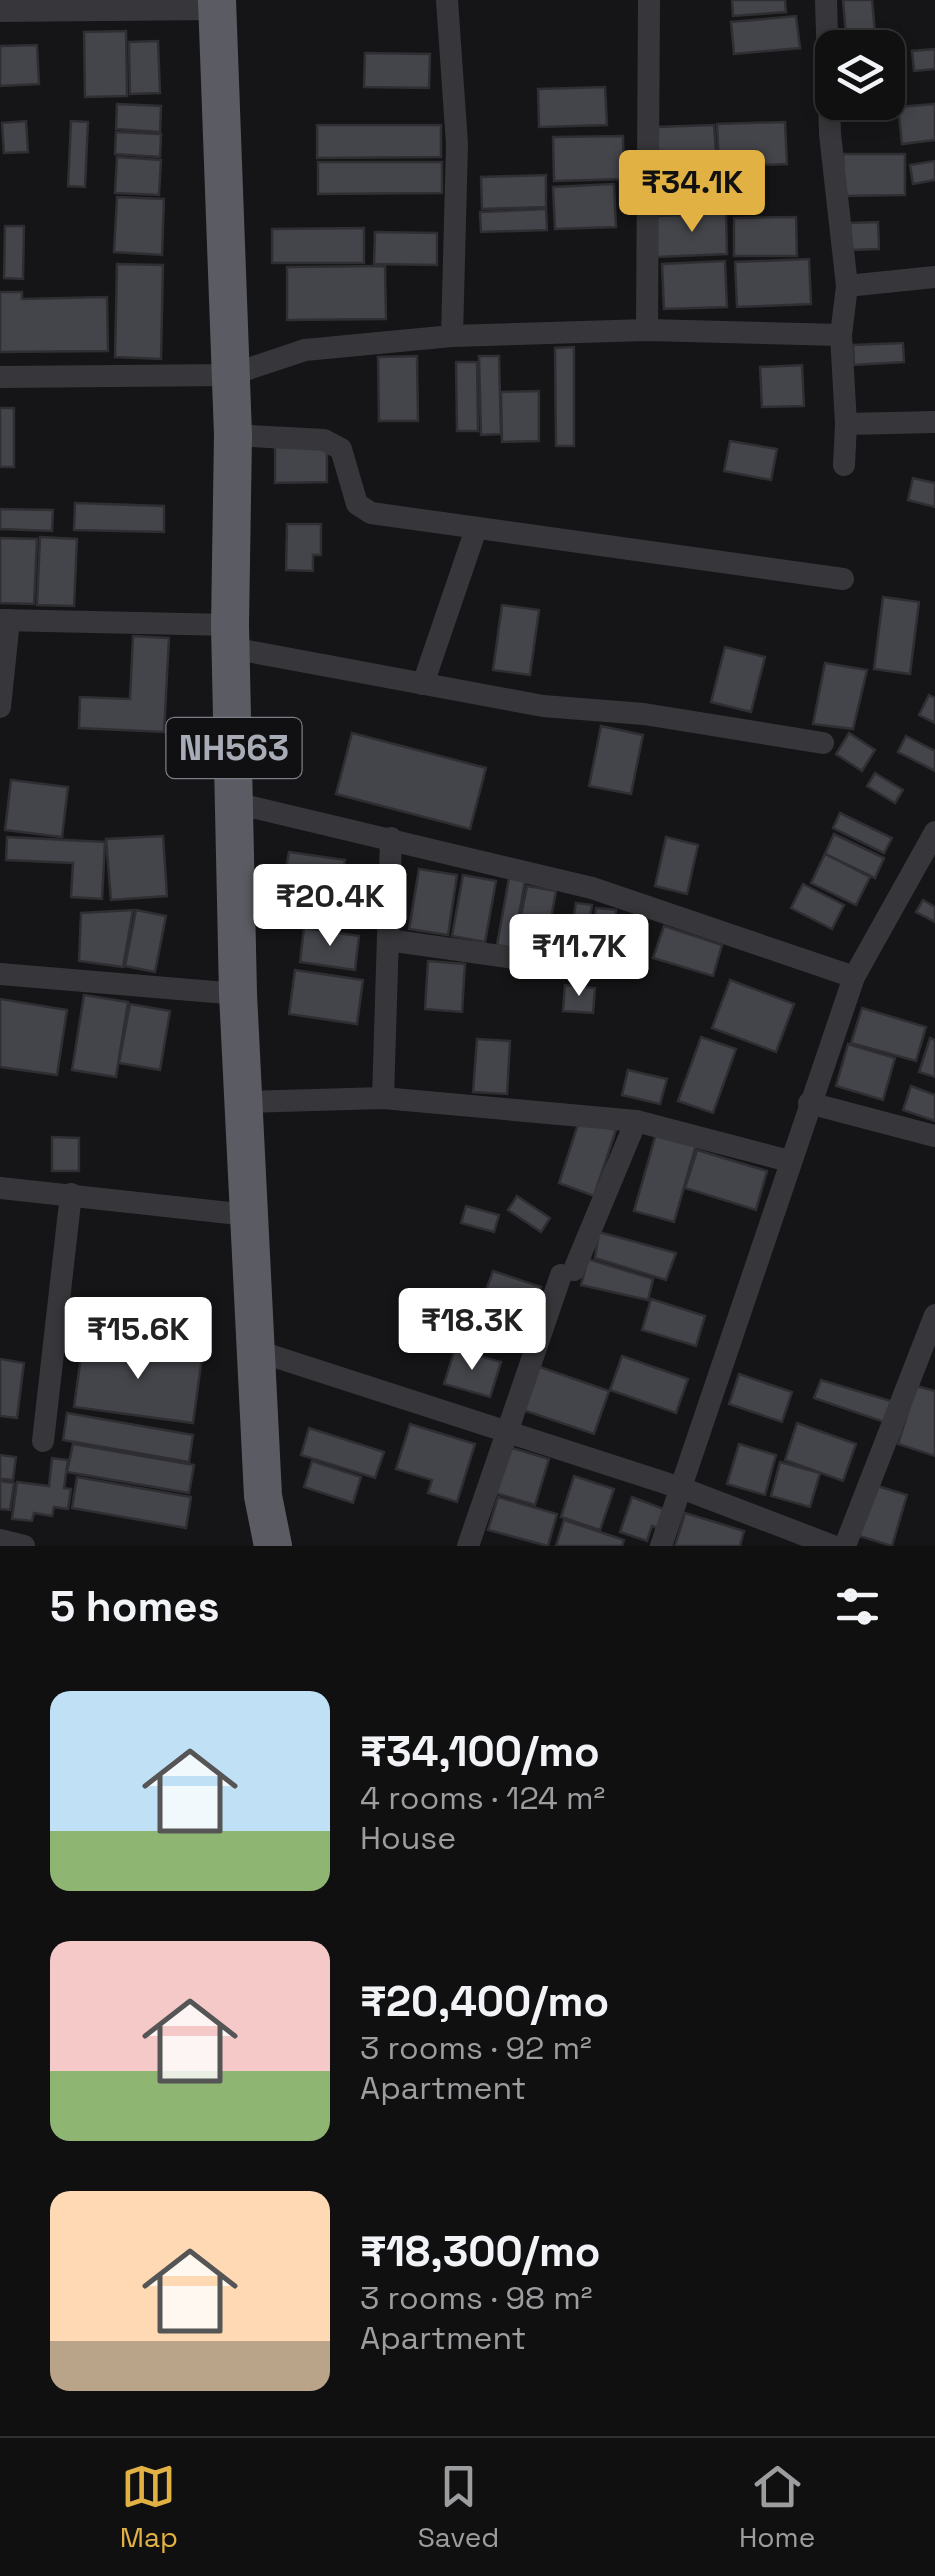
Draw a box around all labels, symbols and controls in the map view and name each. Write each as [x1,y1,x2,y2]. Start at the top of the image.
map controls [815,30,905,120]
button: layers [815,30,905,120]
pin: ₹34.1K [611,150,773,235]
text: ₹34.1K [641,162,743,202]
road number: NH563 [166,718,302,778]
pin: ₹20.4K [249,864,411,949]
text: ₹20.4K [275,876,385,916]
pin: ₹11.7K [498,914,660,999]
text: ₹11.7K [531,926,627,966]
pin: ₹18.3K [391,1288,553,1373]
pin: ₹15.6K [57,1297,219,1382]
text: ₹18.3K [421,1300,523,1340]
text: ₹15.6K [87,1309,189,1349]
icon: filters [830,1579,885,1634]
text: 5 homes [50,1580,220,1633]
text: ₹34,100/mo [360,1725,600,1778]
icon: home [130,1731,250,1851]
text: 4 rooms · 124 m² [360,1778,605,1818]
text: House [360,1818,456,1858]
text: ₹20,400/mo [360,1975,609,2028]
icon: home [130,1981,250,2101]
text: 3 rooms · 92 m² [360,2028,592,2068]
text: Apartment [360,2068,526,2108]
text: ₹18,300/mo [360,2225,601,2278]
icon: home [130,2231,250,2351]
text: 3 rooms · 98 m² [360,2278,592,2318]
text: Apartment [360,2318,526,2358]
tab: Map [120,2459,178,2555]
tab: Saved [418,2459,499,2555]
tab: Home [739,2459,815,2555]

